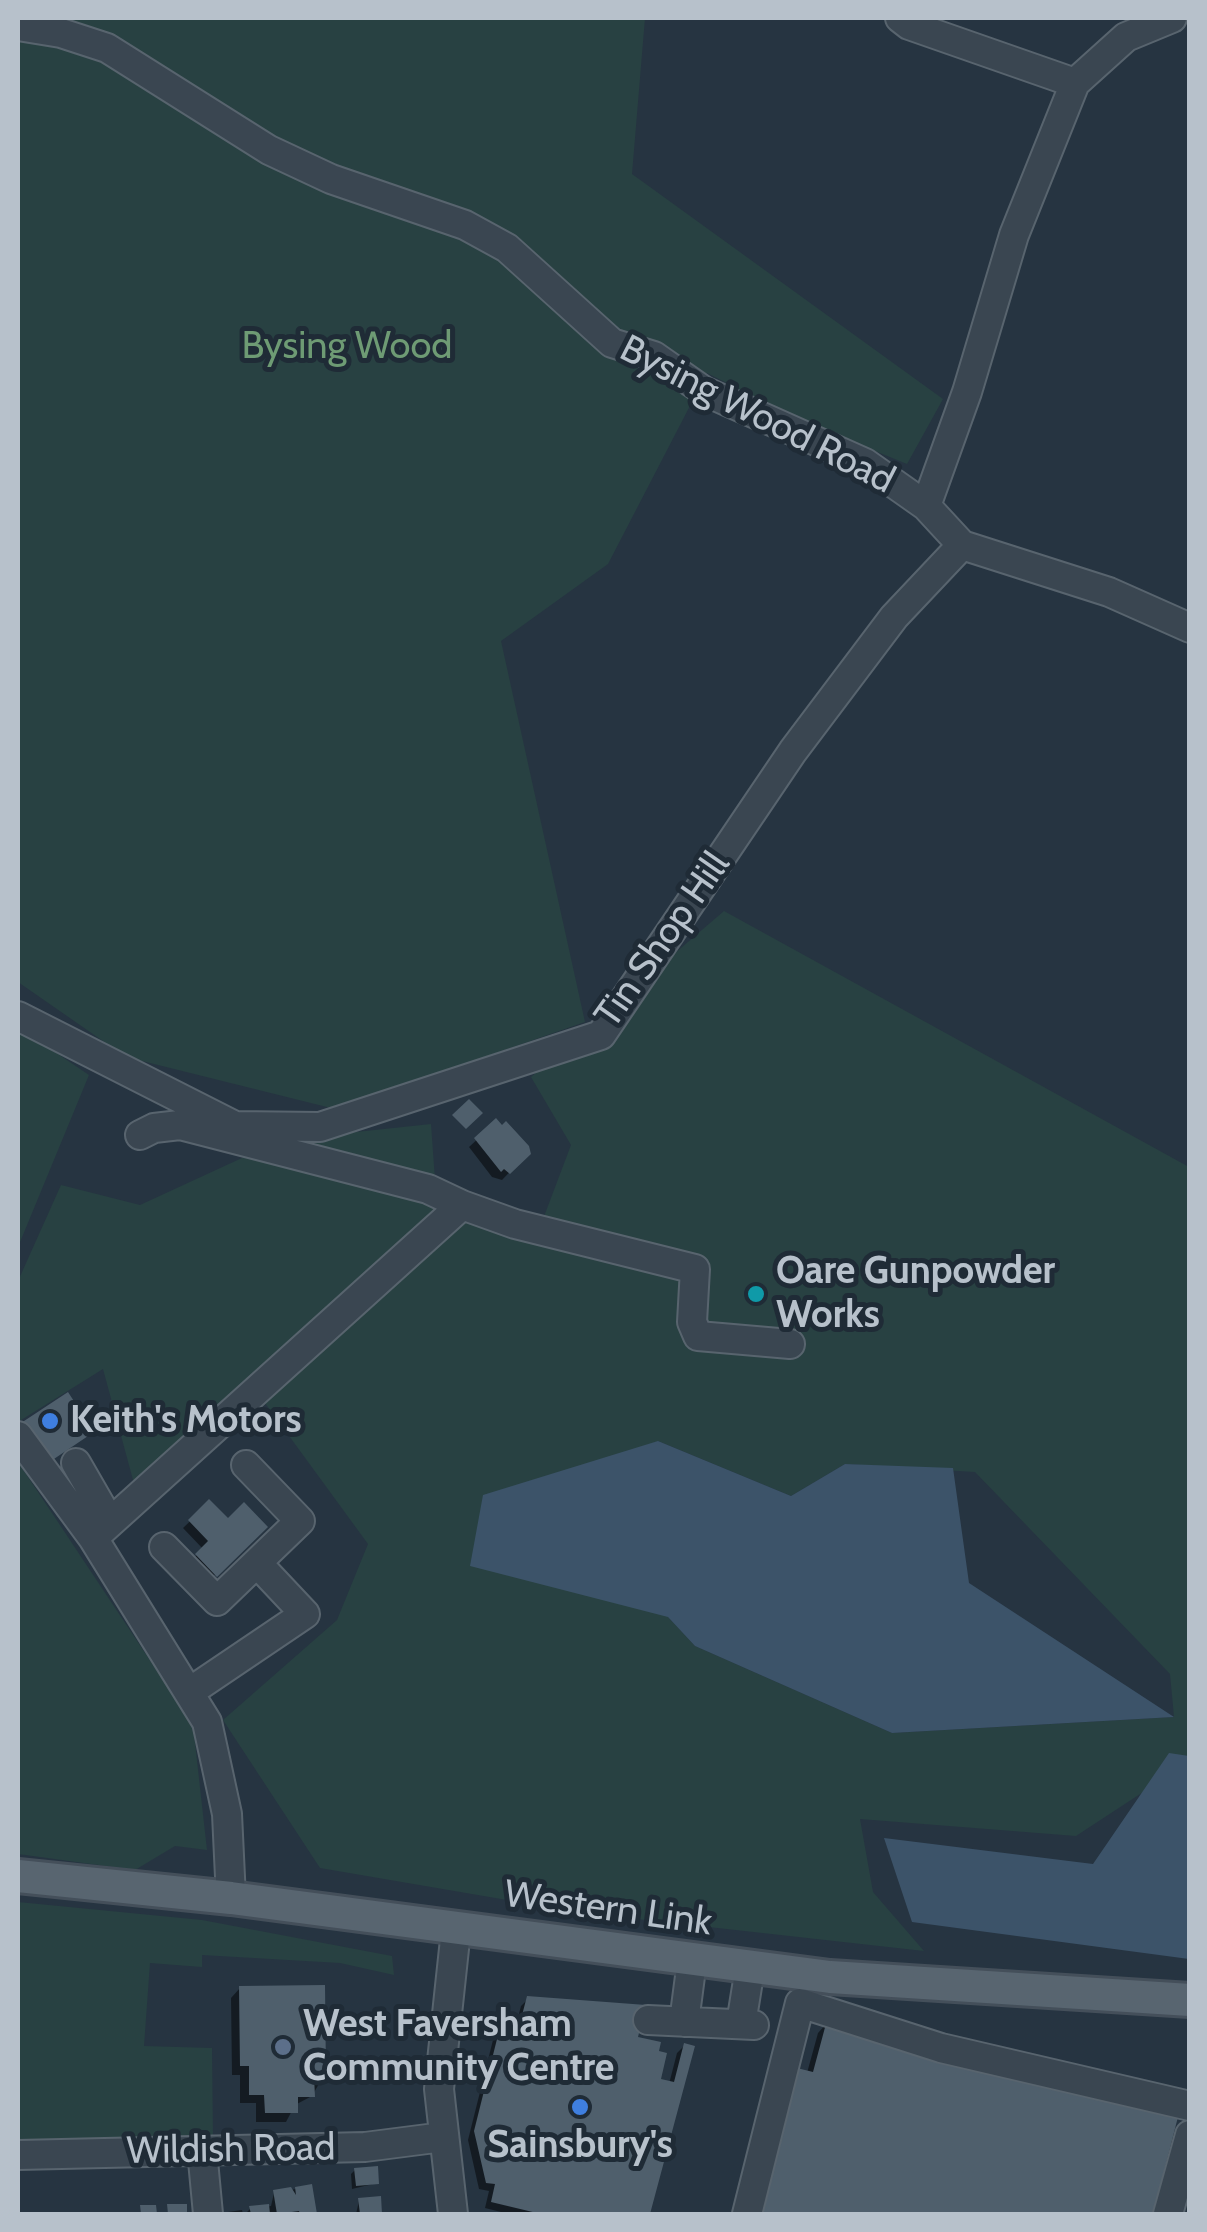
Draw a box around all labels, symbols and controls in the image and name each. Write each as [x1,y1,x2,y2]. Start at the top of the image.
park label: Bysing Wood [242,324,452,370]
street label: Bysing Wood Road [612,326,902,504]
street label: Tin Shop Hill [586,844,740,1036]
place label: Oare Gunpowder Works [776,1249,1055,1338]
marker: Oare Gunpowder Works [745,1283,767,1305]
place label: Keith's Motors [70,1398,302,1444]
marker: Keith's Motors [39,1410,61,1432]
street label: Western Link [501,1872,715,1946]
place label: West Faversham Community Centre [303,2002,614,2092]
marker: West Faversham Community Centre [272,2036,294,2058]
marker: Sainsbury's [569,2096,591,2118]
place label: Sainsbury's [487,2123,673,2169]
street label: Wildish Road [126,2125,336,2175]

